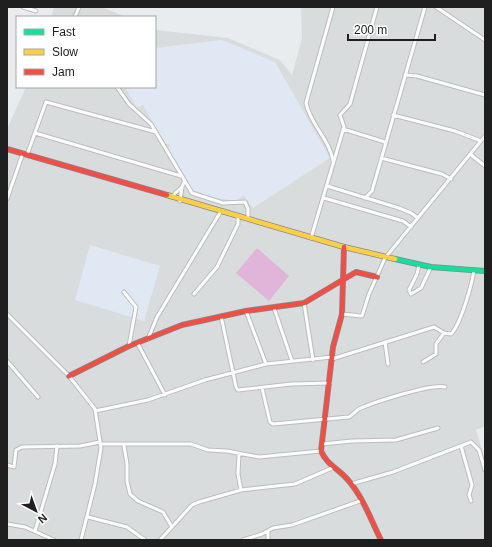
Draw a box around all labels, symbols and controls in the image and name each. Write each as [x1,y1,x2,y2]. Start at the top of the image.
legend [16,16,156,88]
scale bar [348,16,435,42]
text: 200 m [354,23,387,37]
text: Fast [52,25,76,39]
text: Slow [52,45,78,59]
text: Jam [52,65,75,79]
north arrow [16,491,56,531]
text: N [36,511,49,526]

